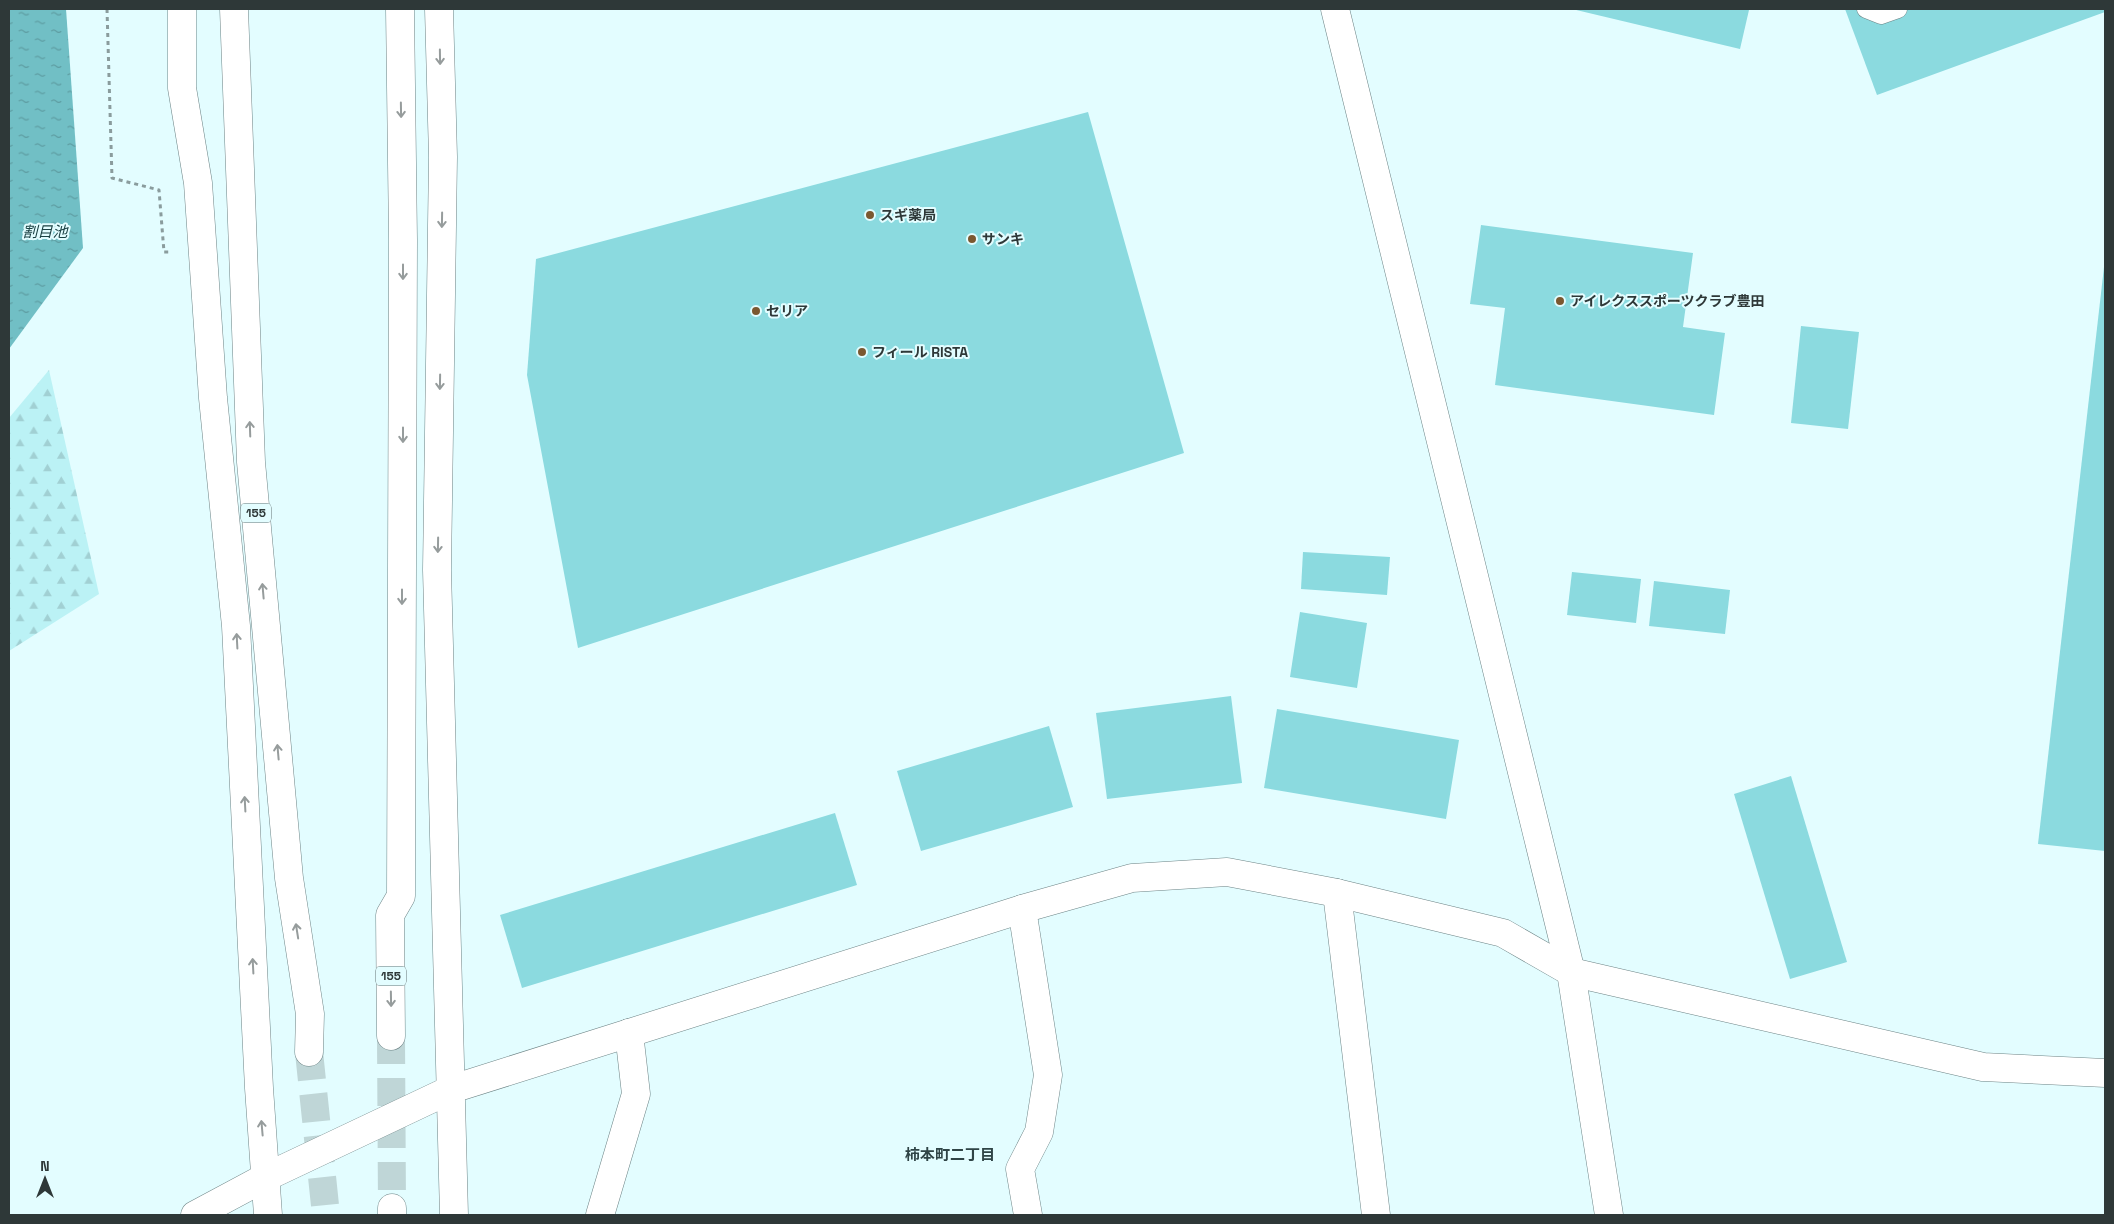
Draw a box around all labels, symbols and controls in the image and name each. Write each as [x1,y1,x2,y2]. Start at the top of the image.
one-way arrow [436,49,445,65]
one-way arrow [396,102,406,118]
place label: スギ薬局 [880,206,936,224]
marker: スギ薬局 [864,209,876,221]
one-way arrow [437,212,447,228]
water label: 割目池 [22,222,69,241]
place label: サンキ [982,230,1024,248]
marker: サンキ [966,233,978,245]
one-way arrow [398,264,408,280]
place label: アイレクススポーツクラブ豊田 [1570,292,1765,310]
marker: アイレクススポーツクラブ豊田 [1554,295,1566,307]
place label: セリア [766,302,808,320]
marker: セリア [750,305,762,317]
place label: フィール RISTA [872,343,968,361]
marker: フィール RISTA [856,346,868,358]
one-way arrow [435,374,445,390]
one-way arrow [245,421,254,437]
one-way arrow [398,426,408,443]
road number: 155 [241,503,271,522]
one-way arrow [433,536,443,553]
one-way arrow [258,583,268,599]
one-way arrow [397,589,407,605]
one-way arrow [233,633,242,649]
one-way arrow [273,745,282,761]
one-way arrow [241,796,250,812]
one-way arrow [292,924,302,940]
one-way arrow [249,958,258,974]
road number: 155 [376,966,406,986]
one-way arrow [386,990,396,1007]
one-way arrow [258,1120,267,1136]
district label: 柿本町二丁目 [905,1145,995,1164]
north arrow [20,1154,70,1204]
text: N [40,1157,50,1175]

